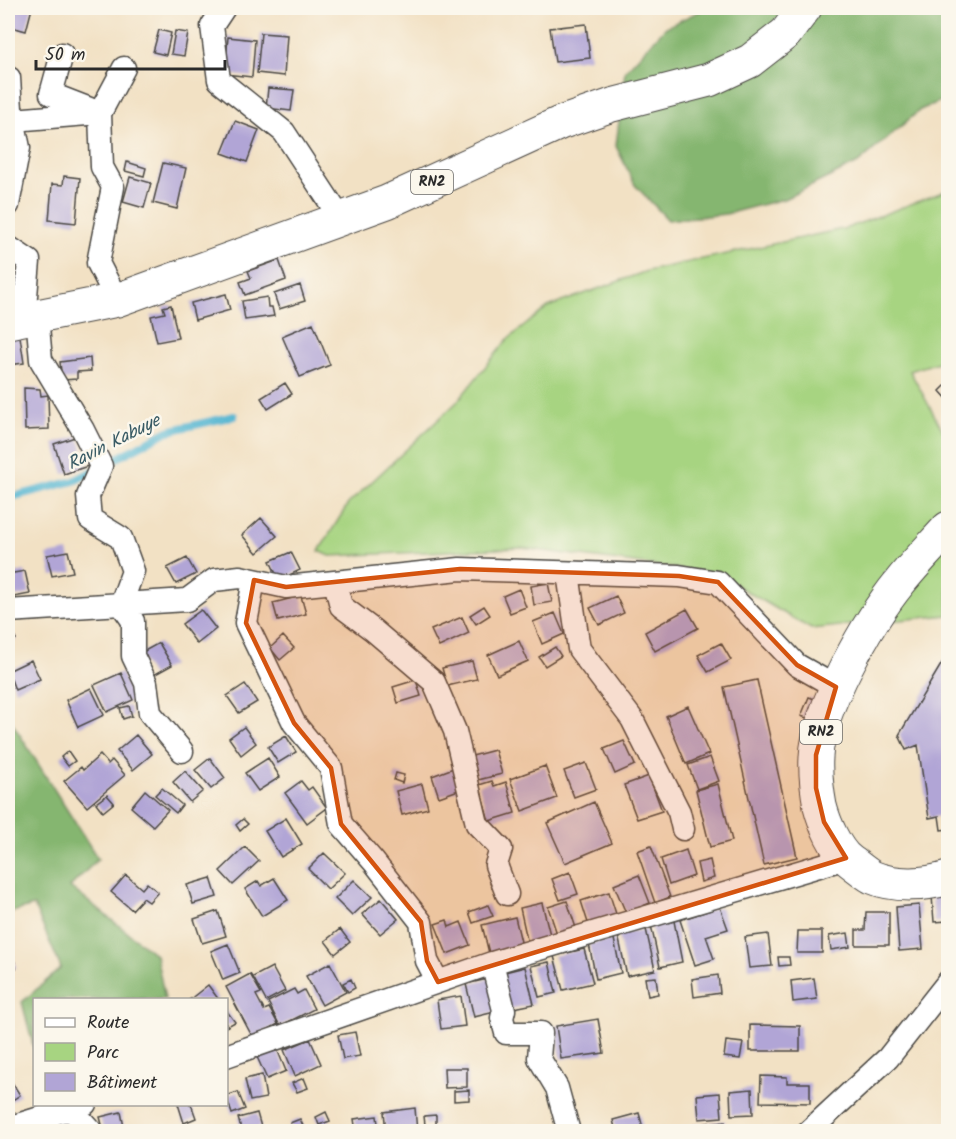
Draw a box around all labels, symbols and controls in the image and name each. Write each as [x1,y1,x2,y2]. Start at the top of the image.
scale bar [36,33,225,71]
text: 50 m [45,41,85,70]
road number: RN2 [411,170,453,194]
water label: Ravin Kabuye [62,406,167,479]
road number: RN2 [800,720,842,744]
legend [33,998,228,1106]
text: Route [87,1009,129,1038]
text: Parc [87,1039,119,1068]
text: Bâtiment [87,1069,158,1098]

